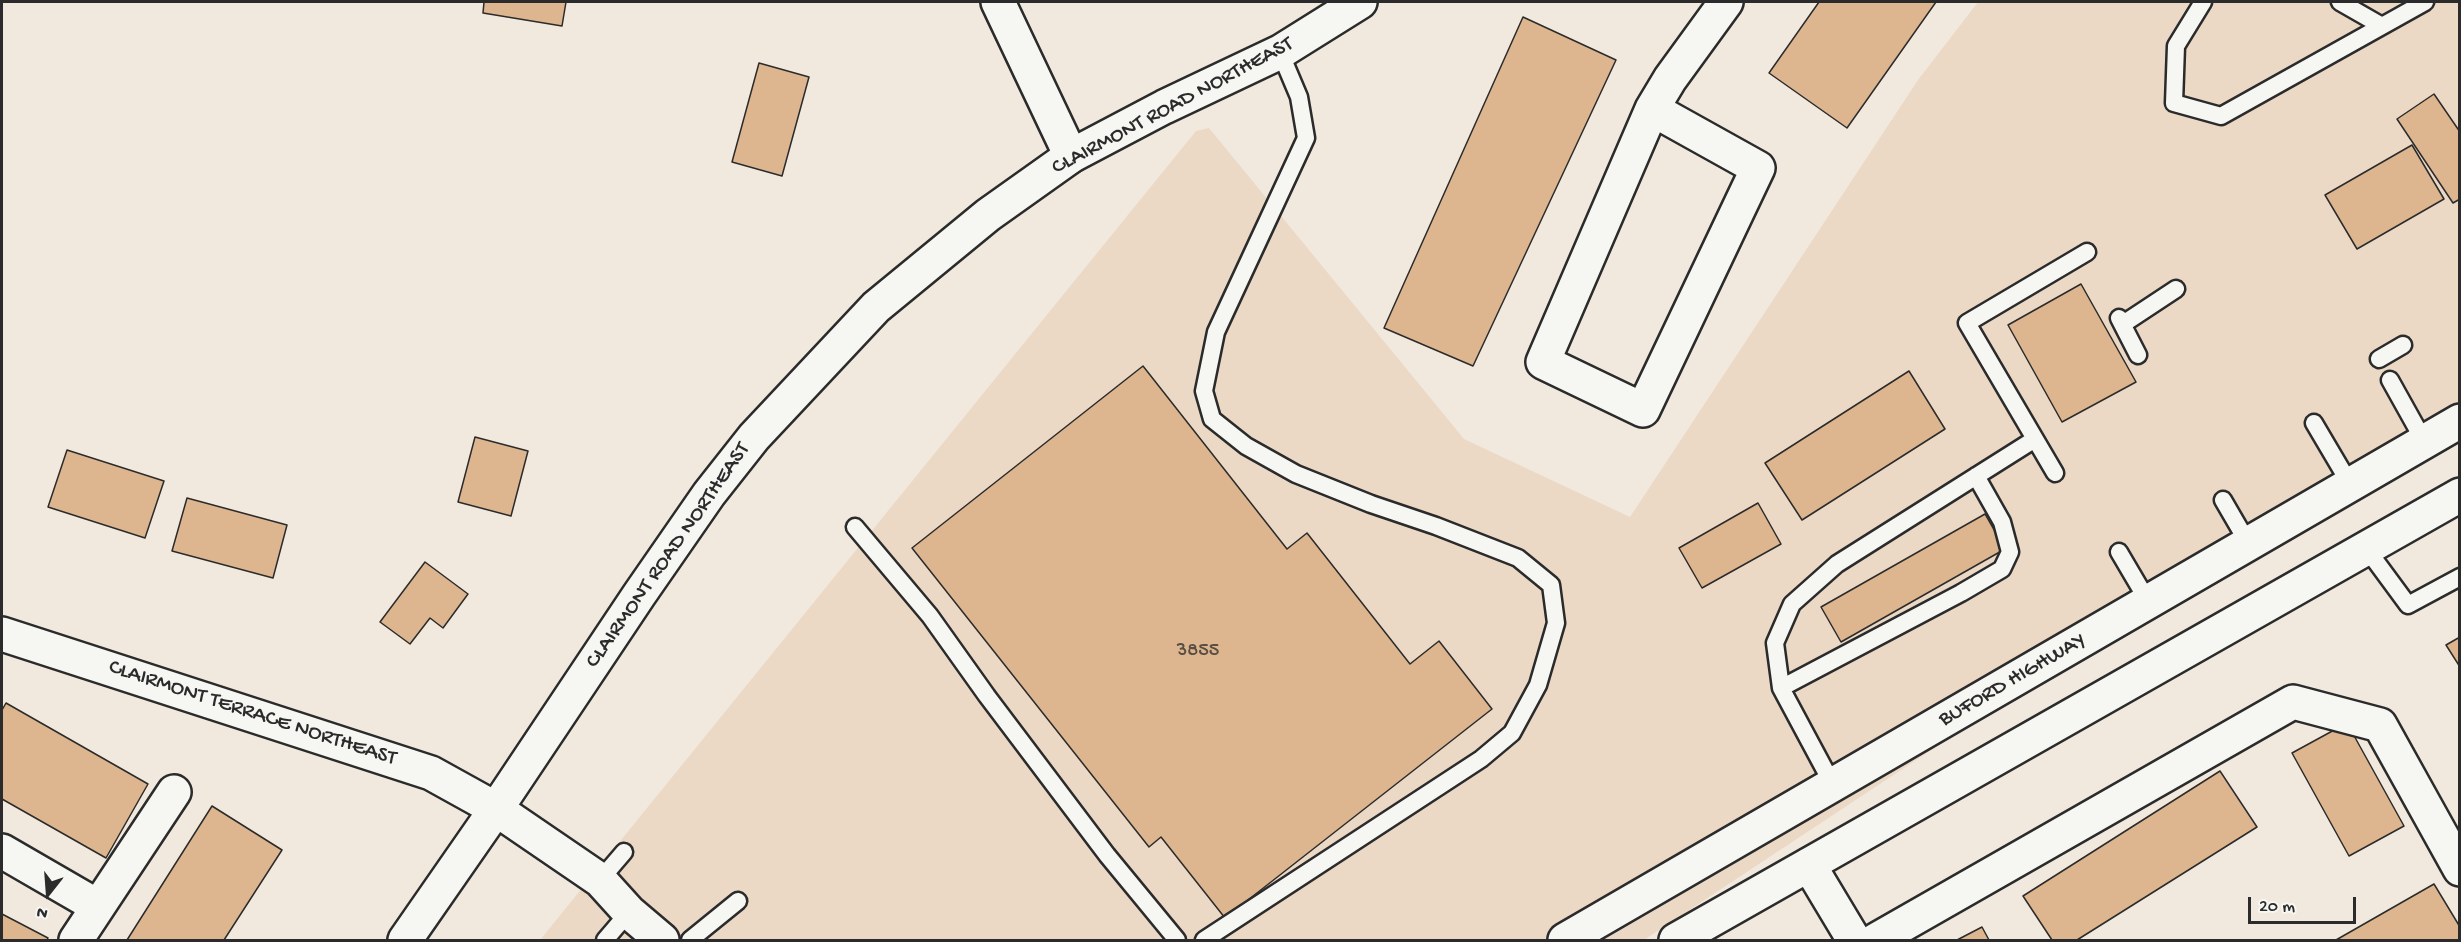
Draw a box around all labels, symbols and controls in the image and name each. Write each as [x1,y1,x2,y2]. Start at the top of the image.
street label: CLAIRMONT ROAD NORTHEAST [1048,32,1298,182]
street label: CLAIRMONT ROAD NORTHEAST [581,438,757,674]
street label: BUFORD HIGHWAY [1935,628,2091,734]
house number: 3855 [1177,640,1219,664]
street label: CLAIRMONT TERRACE NORTHEAST [105,655,399,773]
north arrow [18,864,78,924]
scale bar [2251,885,2359,923]
text: 20 m [2259,897,2295,918]
text: N [35,901,50,922]

